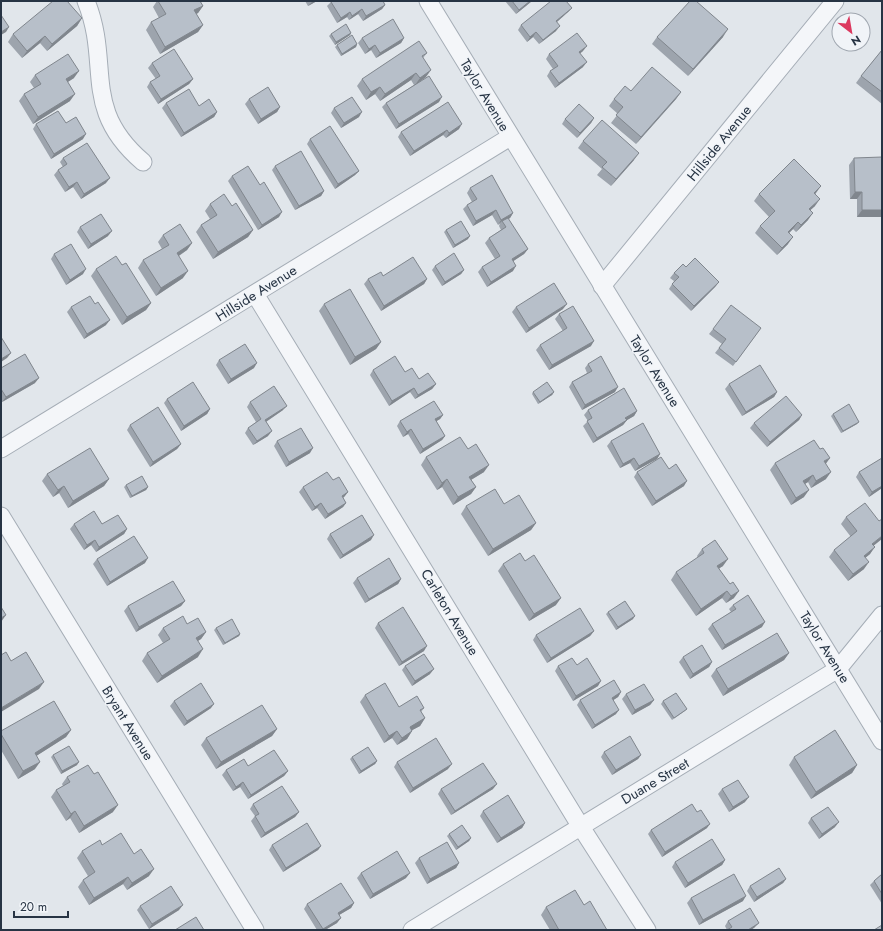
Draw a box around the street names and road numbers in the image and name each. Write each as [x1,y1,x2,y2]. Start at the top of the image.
street label: Taylor Avenue [455,55,515,135]
street label: Hillside Avenue [682,101,756,185]
street label: Hillside Avenue [212,260,300,326]
street label: Taylor Avenue [625,331,685,411]
street label: Carleton Avenue [416,565,484,659]
street label: Taylor Avenue [795,607,855,687]
street label: Bryant Avenue [97,682,159,764]
street label: Duane Street [617,753,693,809]

